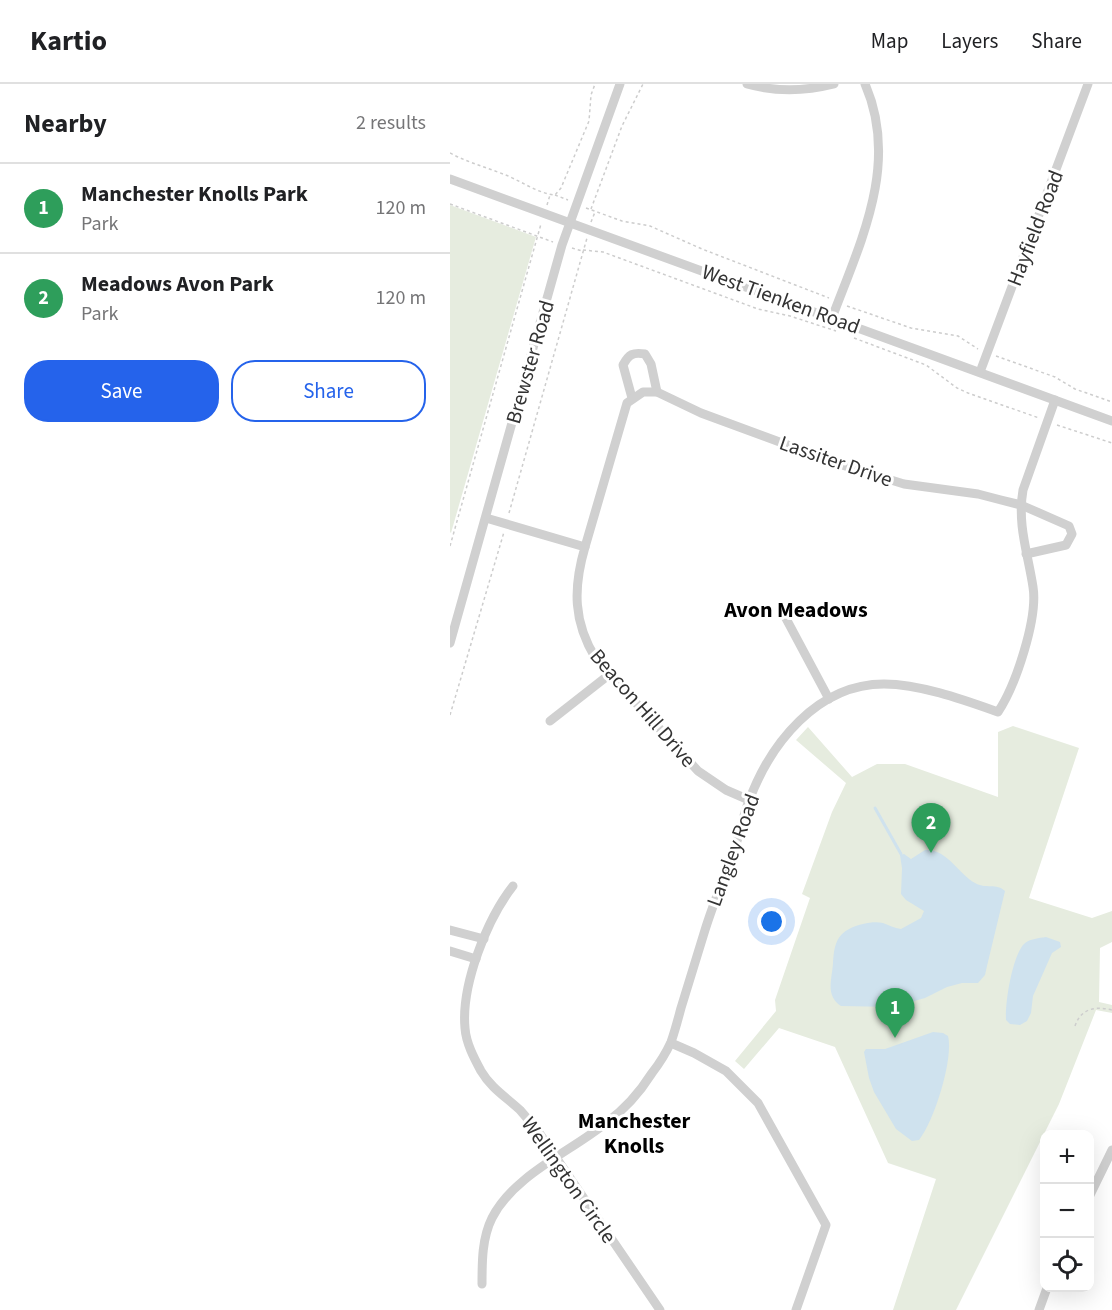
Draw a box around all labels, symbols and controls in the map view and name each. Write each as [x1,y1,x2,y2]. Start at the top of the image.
text: Kartio [30,21,107,61]
text: Map [871,26,908,56]
text: Layers [941,26,998,56]
text: Share [1031,26,1082,56]
text: Nearby [24,105,107,142]
text: 2 results [356,109,426,137]
street label: Hayfield Road [999,166,1071,290]
text: Manchester Knolls Park [81,178,308,210]
text: 1 [38,194,49,222]
text: 120 m [376,194,426,222]
text: Park [81,210,118,238]
street label: West Tienken Road [698,256,864,342]
text: Meadows Avon Park [81,268,274,300]
text: 2 [38,284,49,312]
text: 120 m [376,284,426,312]
street label: Brewster Road [498,297,562,427]
text: Park [81,300,118,328]
button: Save [24,360,219,422]
button: Share [231,360,426,422]
street label: Lassiter Drive [775,428,897,494]
district label: Avon Meadows [723,594,868,626]
street label: Beacon Hill Drive [583,642,703,774]
street label: Langley Road [699,790,767,910]
pin: 2 [912,804,950,853]
your location [757,907,786,936]
pin: 1 [876,988,914,1038]
district label: Manchester Knolls [578,1105,691,1162]
street label: Wellington Circle [514,1111,624,1249]
map controls [1040,1130,1094,1292]
button: + [1040,1130,1094,1184]
button: − [1040,1184,1094,1238]
button: locate [1040,1238,1094,1292]

